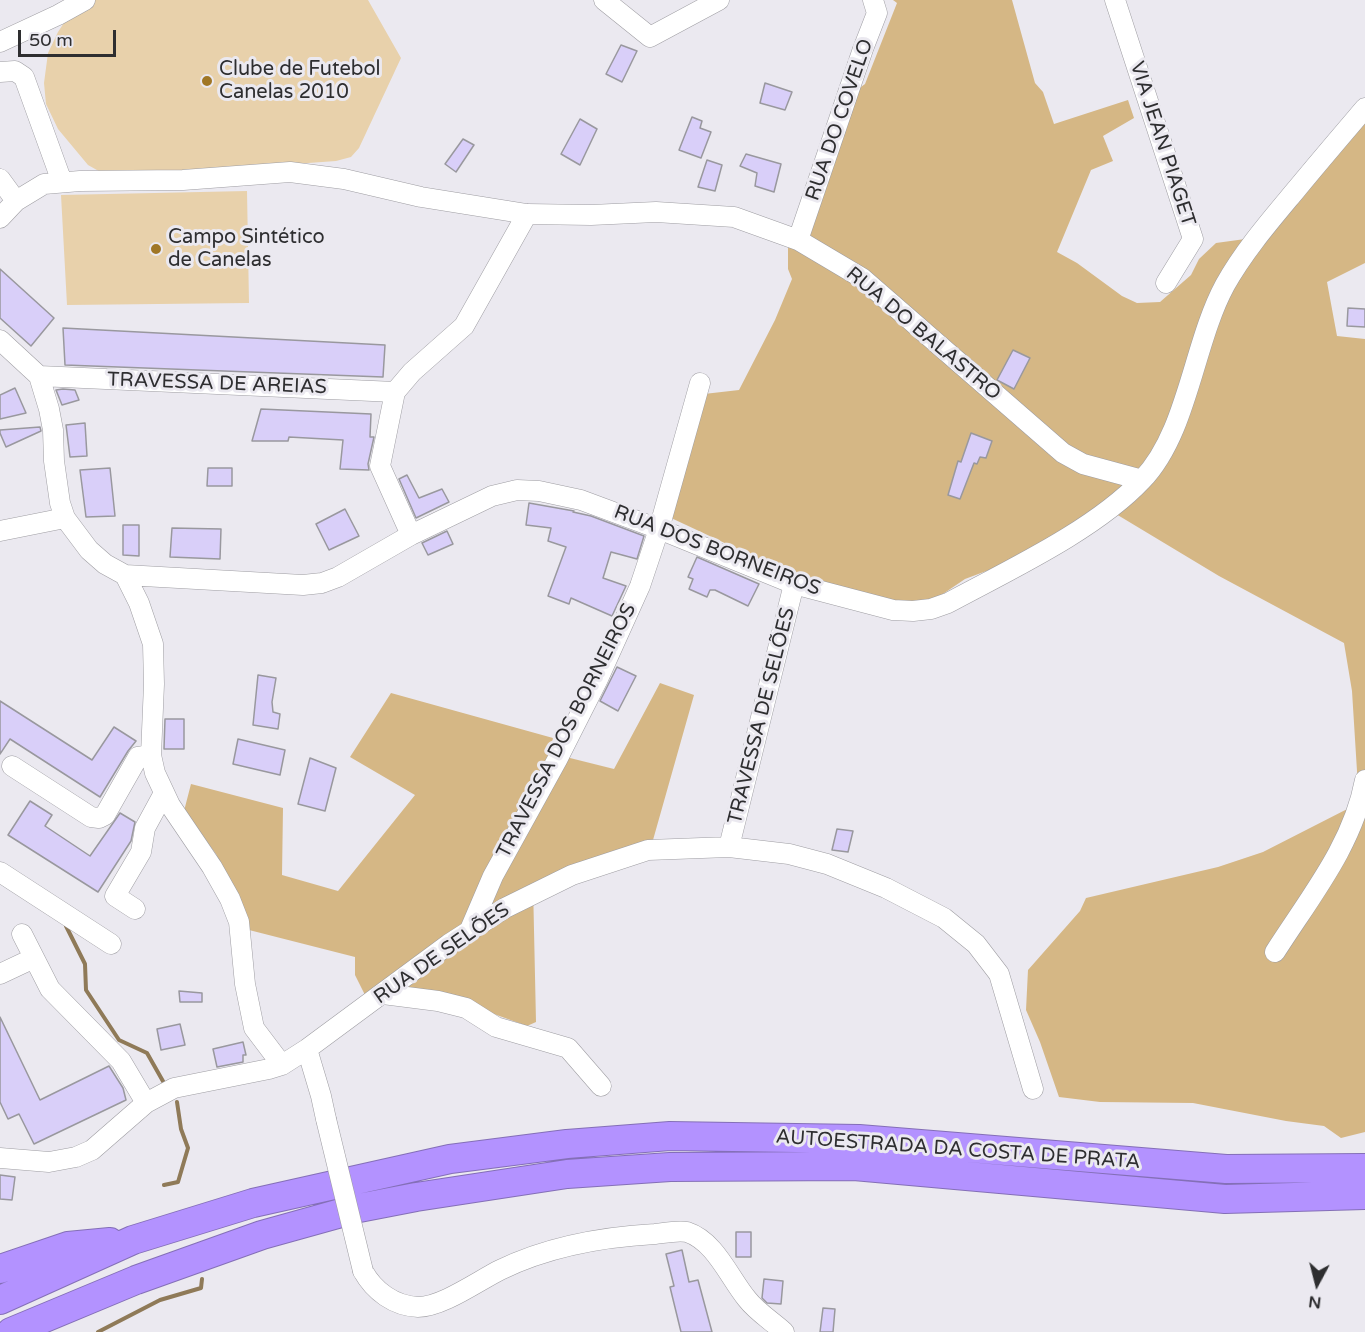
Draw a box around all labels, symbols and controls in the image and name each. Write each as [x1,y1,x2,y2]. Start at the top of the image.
scale bar [21,18,118,56]
text: 50 m [29,29,73,51]
street label: RUA DO COVELO [801,36,879,204]
place label: Clube de Futebol Canelas 2010 [219,58,381,105]
street label: VIA JEAN PIAGET [1124,59,1200,229]
marker: Clube de Futebol Canelas 2010 [200,74,214,88]
place label: Campo Sintético de Canelas [168,226,325,273]
marker: Campo Sintético de Canelas [149,242,163,256]
street label: RUA DO BALASTRO [841,262,1005,406]
street label: TRAVESSA DE AREIAS [107,368,327,400]
street label: RUA DOS BORNEIROS [610,500,824,602]
street label: TRAVESSA DOS BORNEIROS [492,600,642,862]
street label: TRAVESSA DE SELÕES [723,605,801,827]
street label: RUA DE SELÕES [370,898,514,1010]
street label: AUTOESTRADA DA COSTA DE PRATA [775,1125,1141,1175]
north arrow [1287,1254,1347,1314]
text: N [1307,1291,1322,1313]

